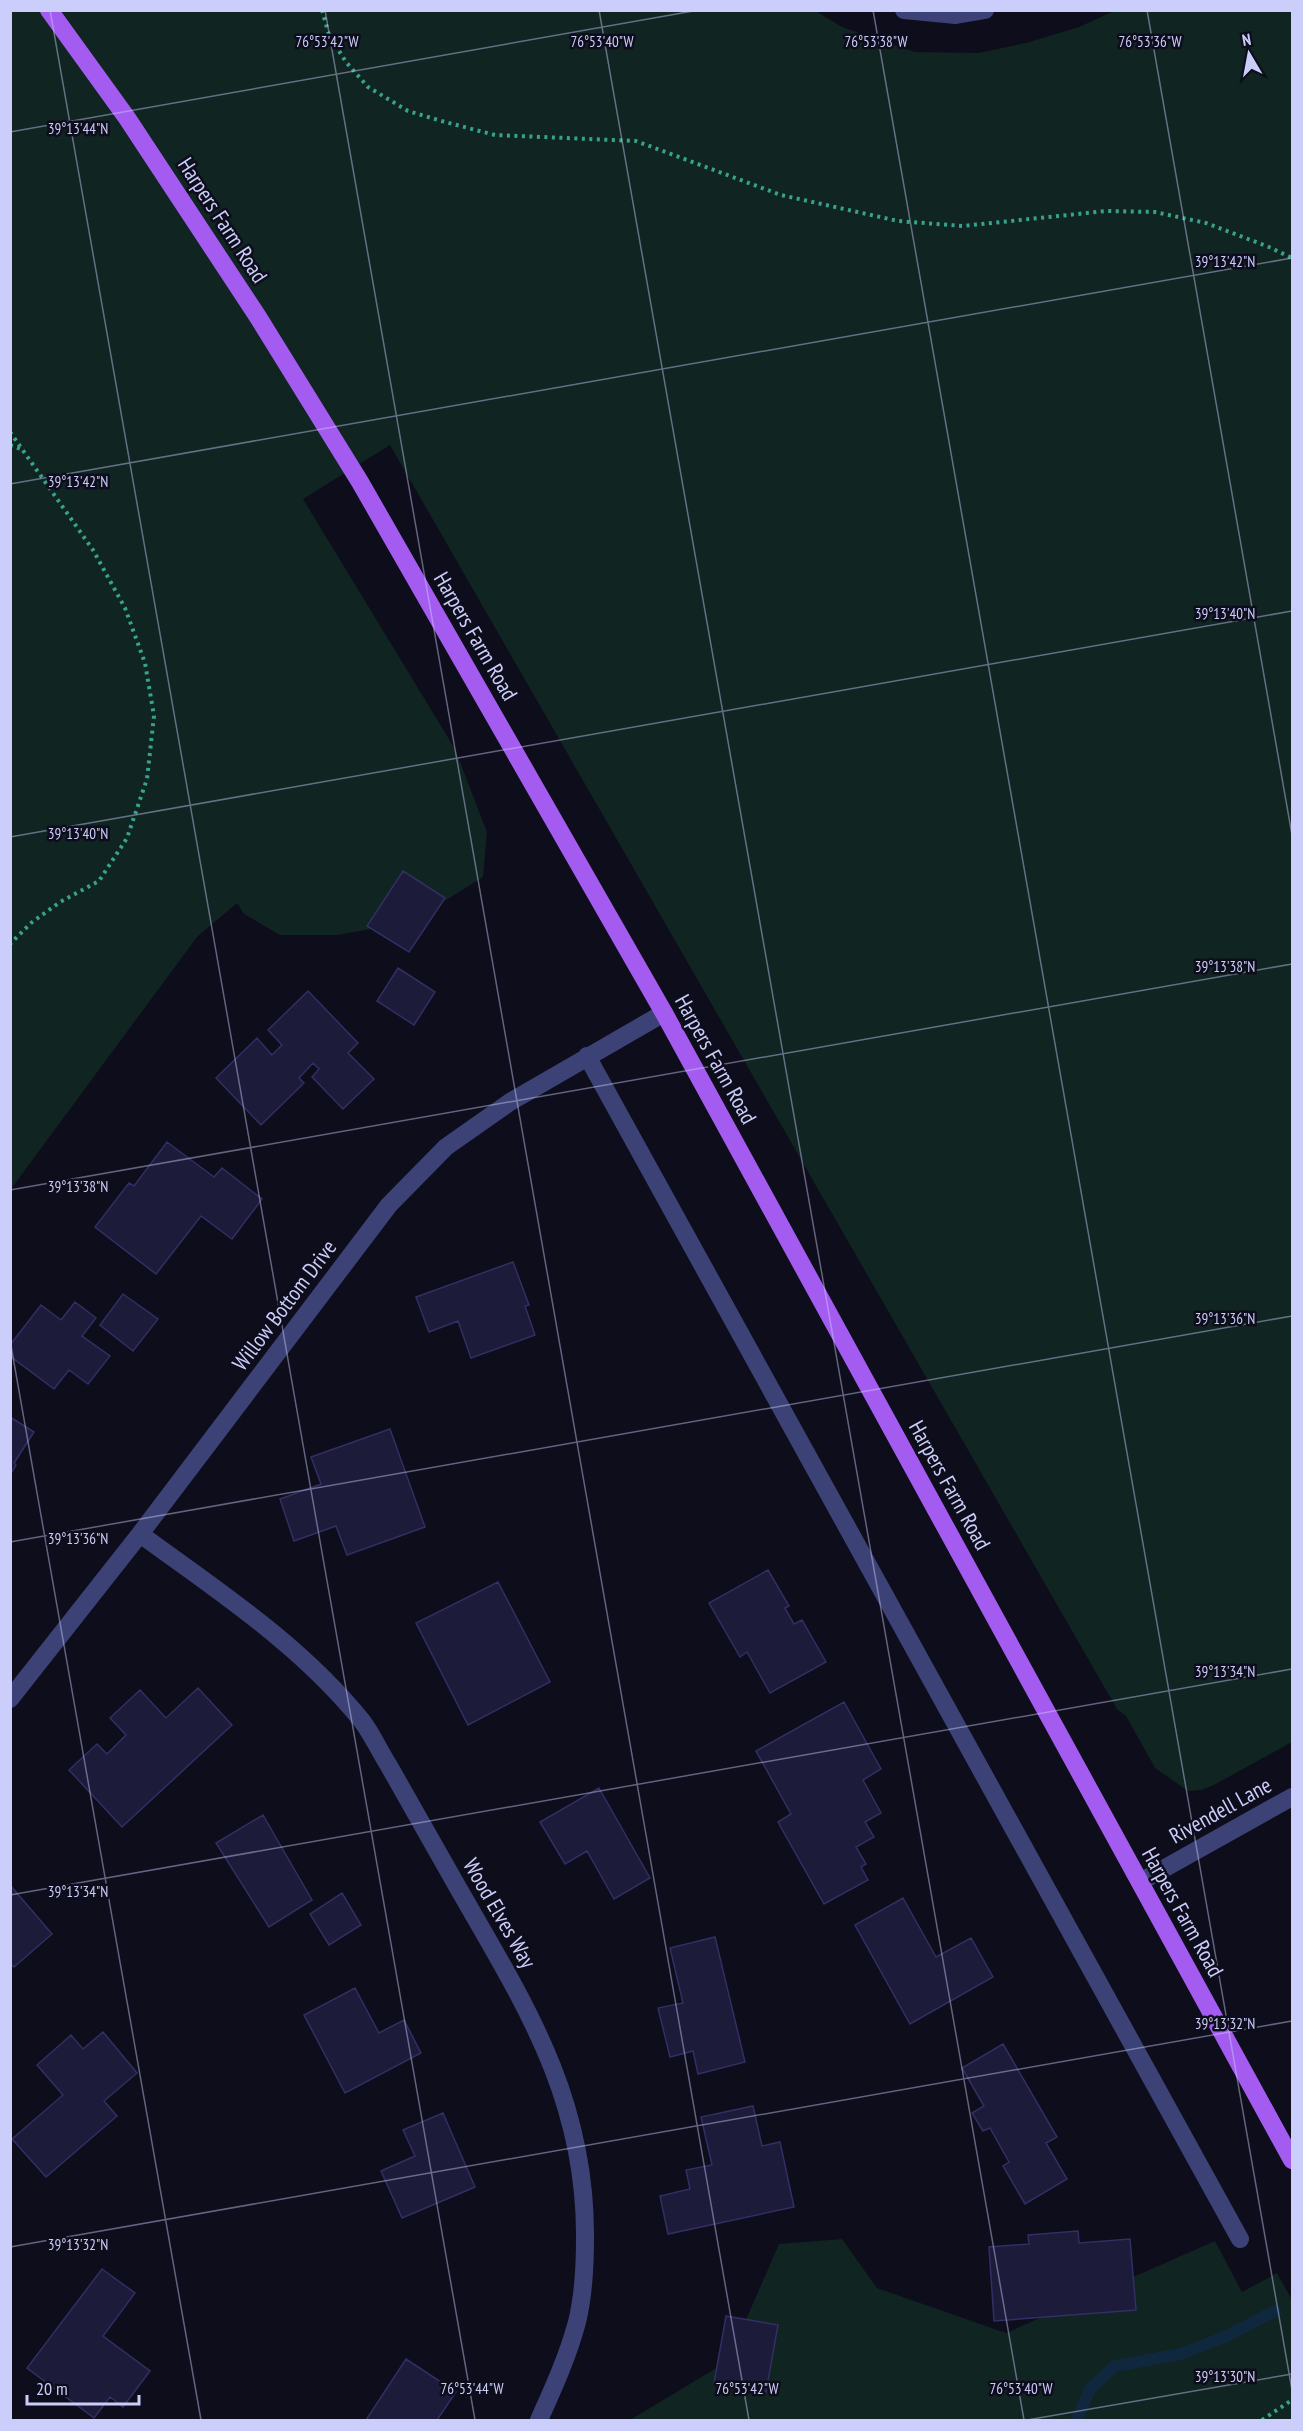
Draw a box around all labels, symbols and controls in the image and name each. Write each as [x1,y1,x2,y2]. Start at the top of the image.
north arrow [1219,24,1279,84]
text: N [1240,29,1252,50]
text: 76°53'42"W [295,32,359,51]
text: 76°53'40"W [570,32,634,51]
text: 76°53'38"W [844,32,908,51]
text: 76°53'36"W [1118,32,1182,51]
text: 39°13'44"N [48,119,108,138]
street label: Harpers Farm Road [172,152,274,288]
text: 39°13'42"N [1195,252,1255,271]
text: 39°13'42"N [48,472,108,491]
street label: Harpers Farm Road [428,567,524,705]
text: 39°13'40"N [1195,604,1255,623]
text: 39°13'40"N [48,824,108,843]
text: 39°13'38"N [1195,957,1255,976]
street label: Harpers Farm Road [669,989,763,1129]
text: 39°13'38"N [48,1177,108,1196]
street label: Willow Bottom Drive [226,1234,342,1376]
text: 39°13'36"N [1195,1309,1255,1328]
street label: Harpers Farm Road [903,1415,997,1555]
text: 39°13'36"N [48,1529,108,1548]
text: 39°13'34"N [1195,1662,1255,1681]
street label: Rivendell Lane [1164,1770,1276,1850]
street label: Harpers Farm Road [1136,1842,1230,1982]
street label: Wood Elves Way [457,1853,543,1974]
text: 39°13'34"N [48,1882,108,1901]
text: 39°13'32"N [1195,2014,1255,2033]
text: 39°13'32"N [48,2235,108,2254]
text: 39°13'30"N [1195,2367,1255,2386]
scale bar [27,2368,140,2406]
text: 20 m [36,2377,68,2400]
text: 76°53'44"W [440,2379,504,2398]
text: 76°53'42"W [715,2379,779,2398]
text: 76°53'40"W [989,2379,1053,2398]

